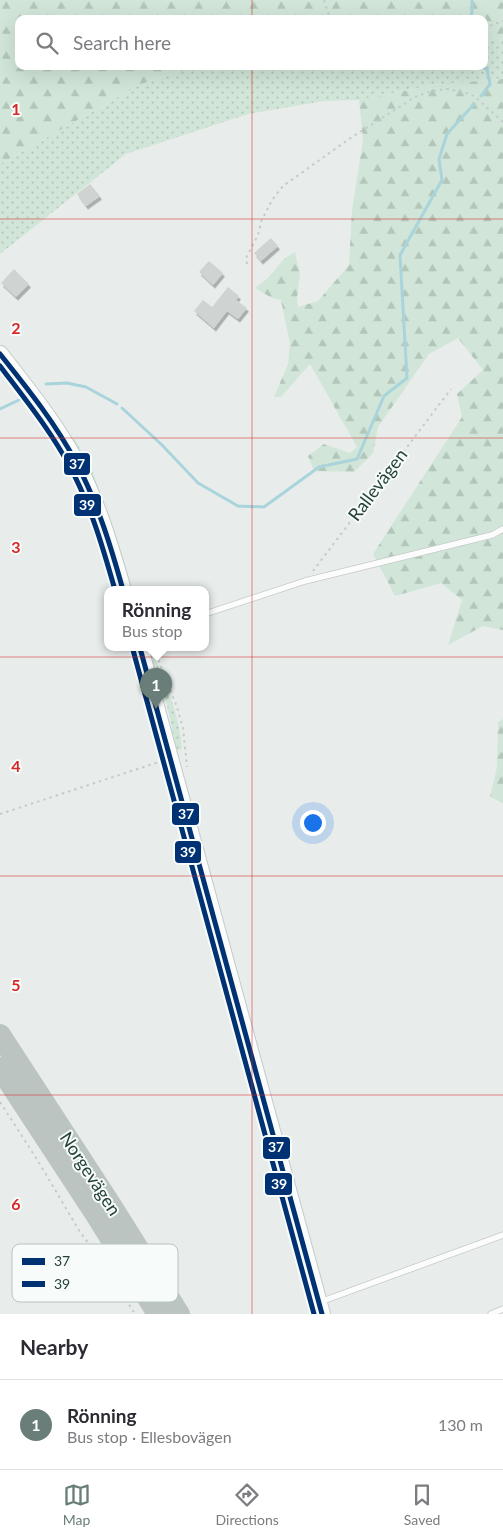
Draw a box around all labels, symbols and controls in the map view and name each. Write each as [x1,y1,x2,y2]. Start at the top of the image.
search box [15,15,488,70]
icon: search [33,29,61,57]
text: Search here [73,31,171,54]
text: 1 [11,99,21,118]
text: 2 [11,318,21,337]
street label: Rallevägen [343,444,411,525]
line badge: 37 [63,452,91,476]
text: 37 [69,455,85,472]
line badge: 39 [73,493,102,517]
text: 39 [79,496,95,513]
text: 3 [11,537,21,556]
popup [104,586,209,651]
text: Rönning [122,598,191,621]
text: Bus stop [122,621,183,640]
pin: 1 [140,668,172,709]
text: 4 [11,756,21,775]
line badge: 37 [171,802,200,826]
text: 37 [178,805,194,822]
your location [300,810,326,836]
line badge: 39 [174,840,202,864]
text: 39 [180,843,196,860]
text: 5 [11,975,21,994]
street label: Norgevägen [56,1127,126,1219]
line badge: 37 [262,1136,291,1160]
text: 37 [268,1138,284,1155]
line badge: 39 [264,1172,293,1196]
text: 39 [271,1175,287,1192]
text: 6 [11,1194,21,1213]
legend [12,1244,178,1302]
text: 37 [54,1252,70,1269]
text: 39 [54,1275,70,1292]
text: Nearby [20,1334,88,1359]
text: Rönning [67,1404,137,1427]
text: 1 [31,1415,41,1434]
text: 130 m [438,1415,483,1434]
text: Bus stop · Ellesbovägen [67,1427,232,1446]
tab: Map [63,1481,91,1528]
tab: Directions [216,1481,279,1528]
tab: Saved [404,1481,440,1528]

